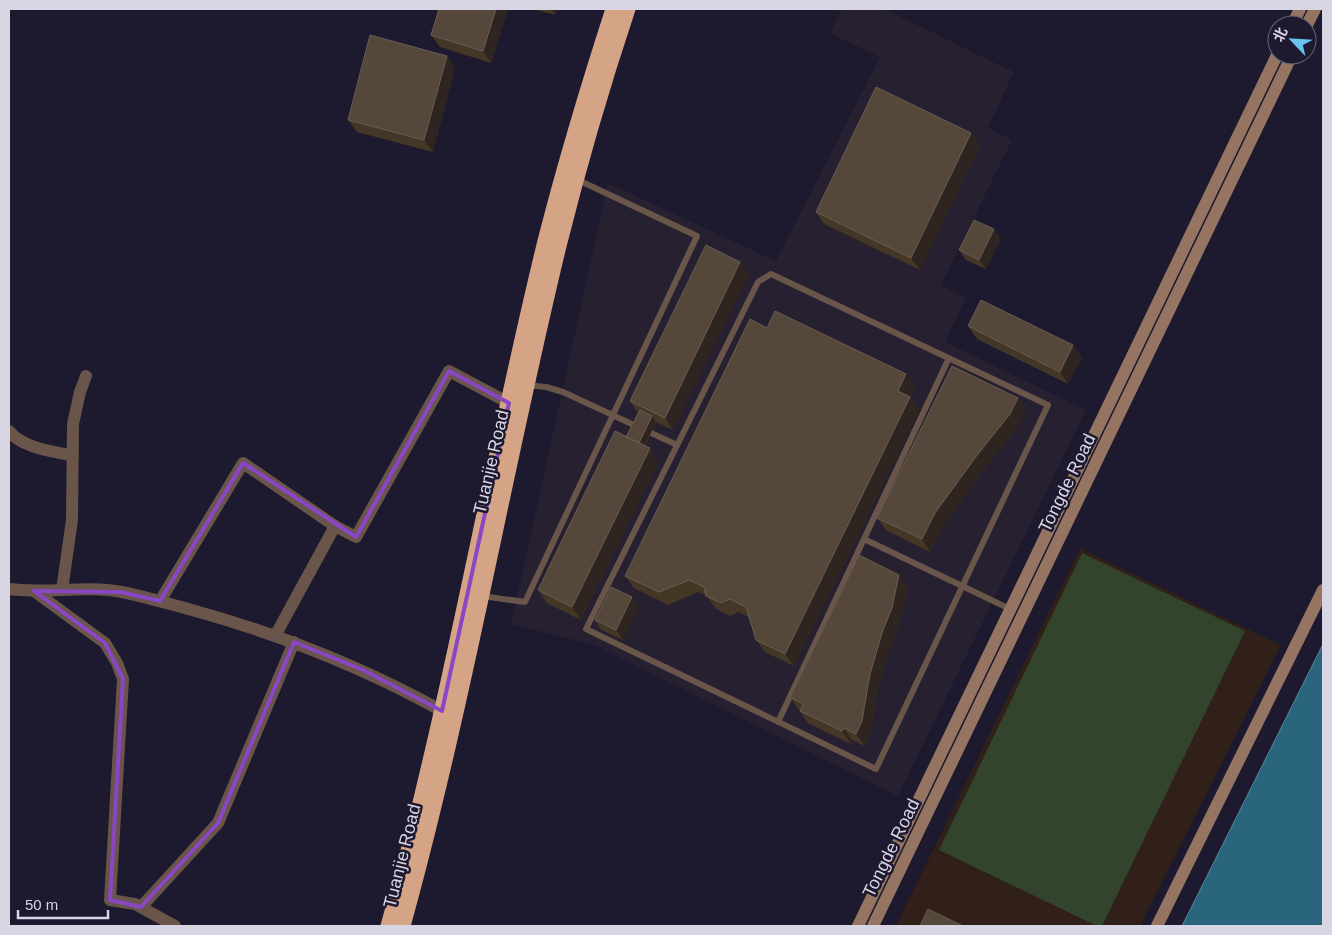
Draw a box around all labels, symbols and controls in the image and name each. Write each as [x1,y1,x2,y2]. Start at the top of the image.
north arrow [1267,15,1317,65]
text: 北 [1270,25,1290,44]
street label: Tuanjie Road [469,408,513,516]
street label: Tongde Road [1035,430,1099,536]
street label: Tongde Road [859,795,923,901]
street label: Tuanjie Road [379,802,425,910]
scale bar [18,888,108,920]
text: 50 m [25,896,58,913]

